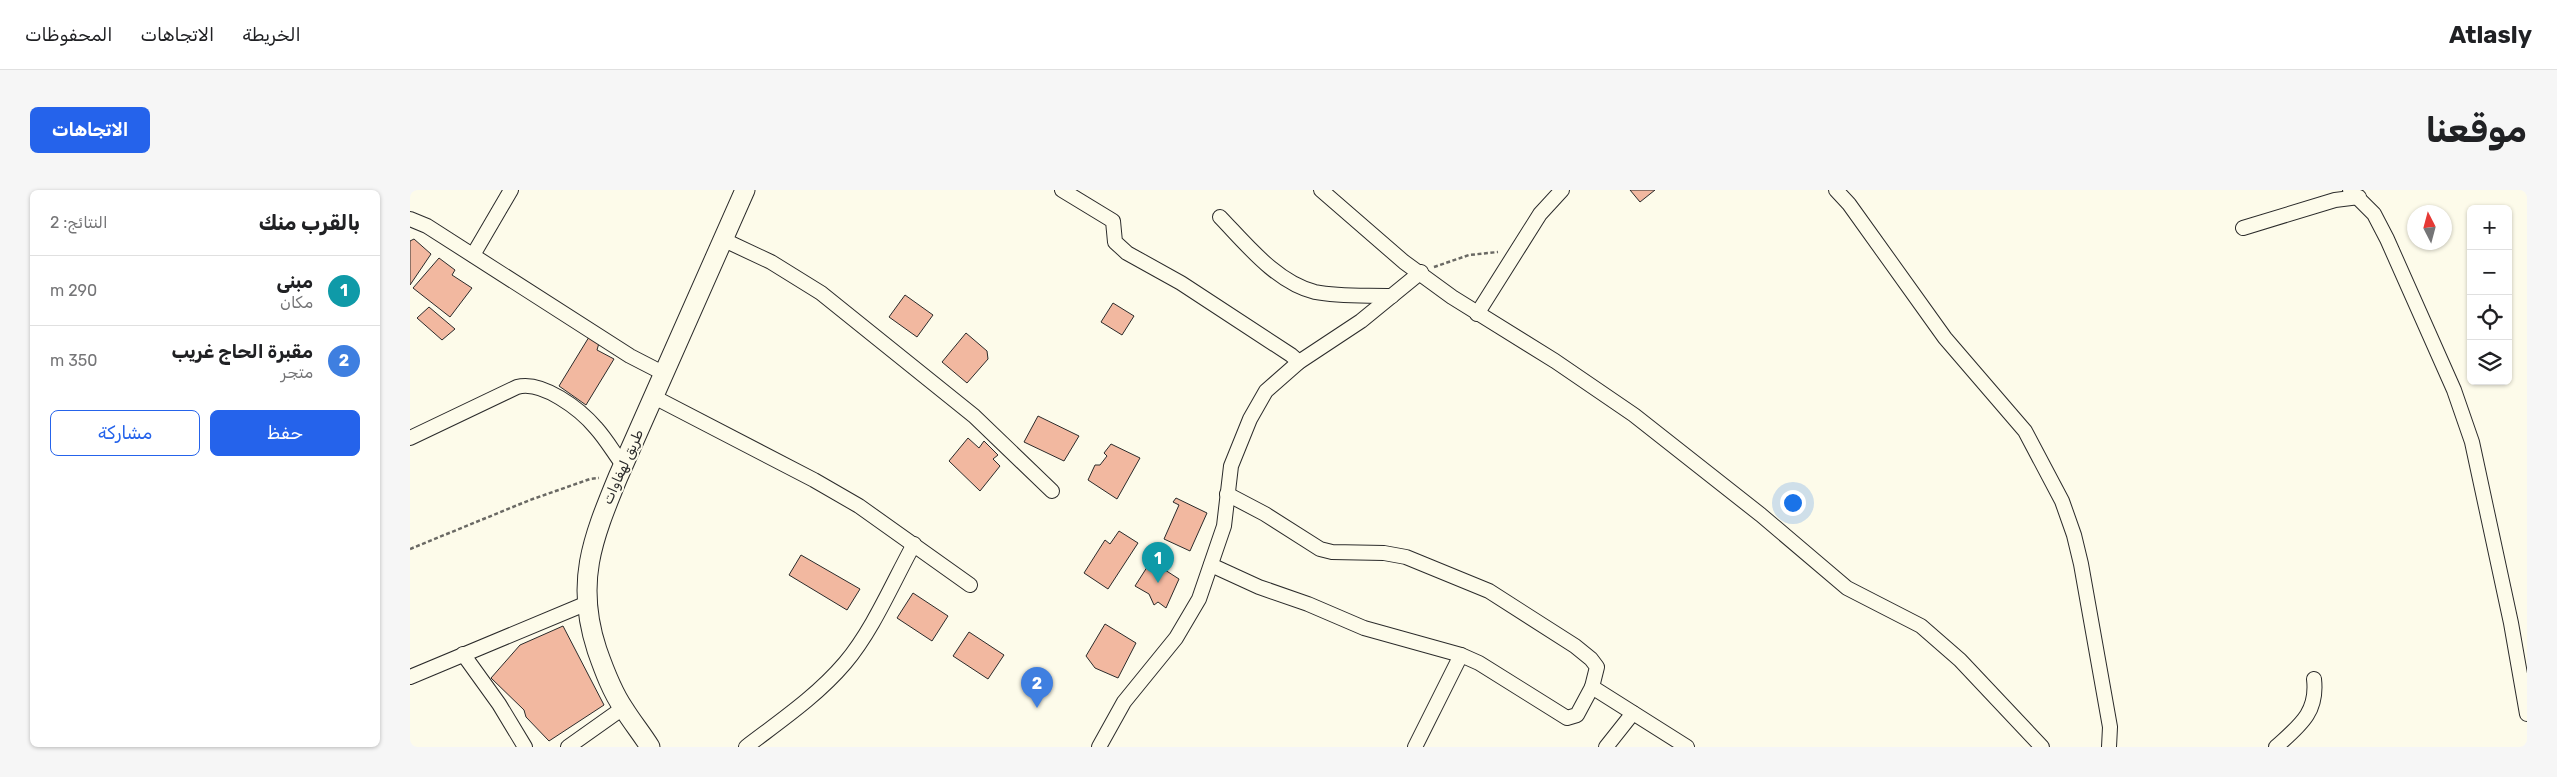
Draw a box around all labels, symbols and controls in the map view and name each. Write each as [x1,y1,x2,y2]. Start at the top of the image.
text: Atlasly [2449,21,2532,49]
text: المحفوظات [25,24,112,46]
text: الاتجاهات [140,24,214,46]
text: الخريطة [242,24,301,46]
button: الاتجاهات [30,107,150,153]
text: موقعنا [2425,109,2527,151]
north arrow [2407,205,2452,250]
map controls [2467,205,2512,385]
button: + [2467,205,2512,250]
text: بالقرب منك [259,210,360,235]
text: النتائج: 2 [50,213,108,232]
button: − [2467,250,2512,295]
text: مبنى [276,270,313,293]
text: 290 m [50,281,97,300]
text: 1 [340,281,348,300]
text: مكان [280,293,313,312]
button: locate [2467,295,2512,340]
text: مقبرة الحاج غريب [172,340,313,363]
button: layers [2467,340,2512,385]
text: 350 m [50,351,97,370]
text: 2 [339,351,349,370]
text: متجر [281,363,313,382]
button: مشاركة [50,410,200,456]
button: حفظ [210,410,360,456]
street label: طريق لهفاوات [599,427,647,507]
your location [1780,490,1806,516]
pin: 1 [1142,542,1174,583]
pin: 2 [1021,667,1053,708]

